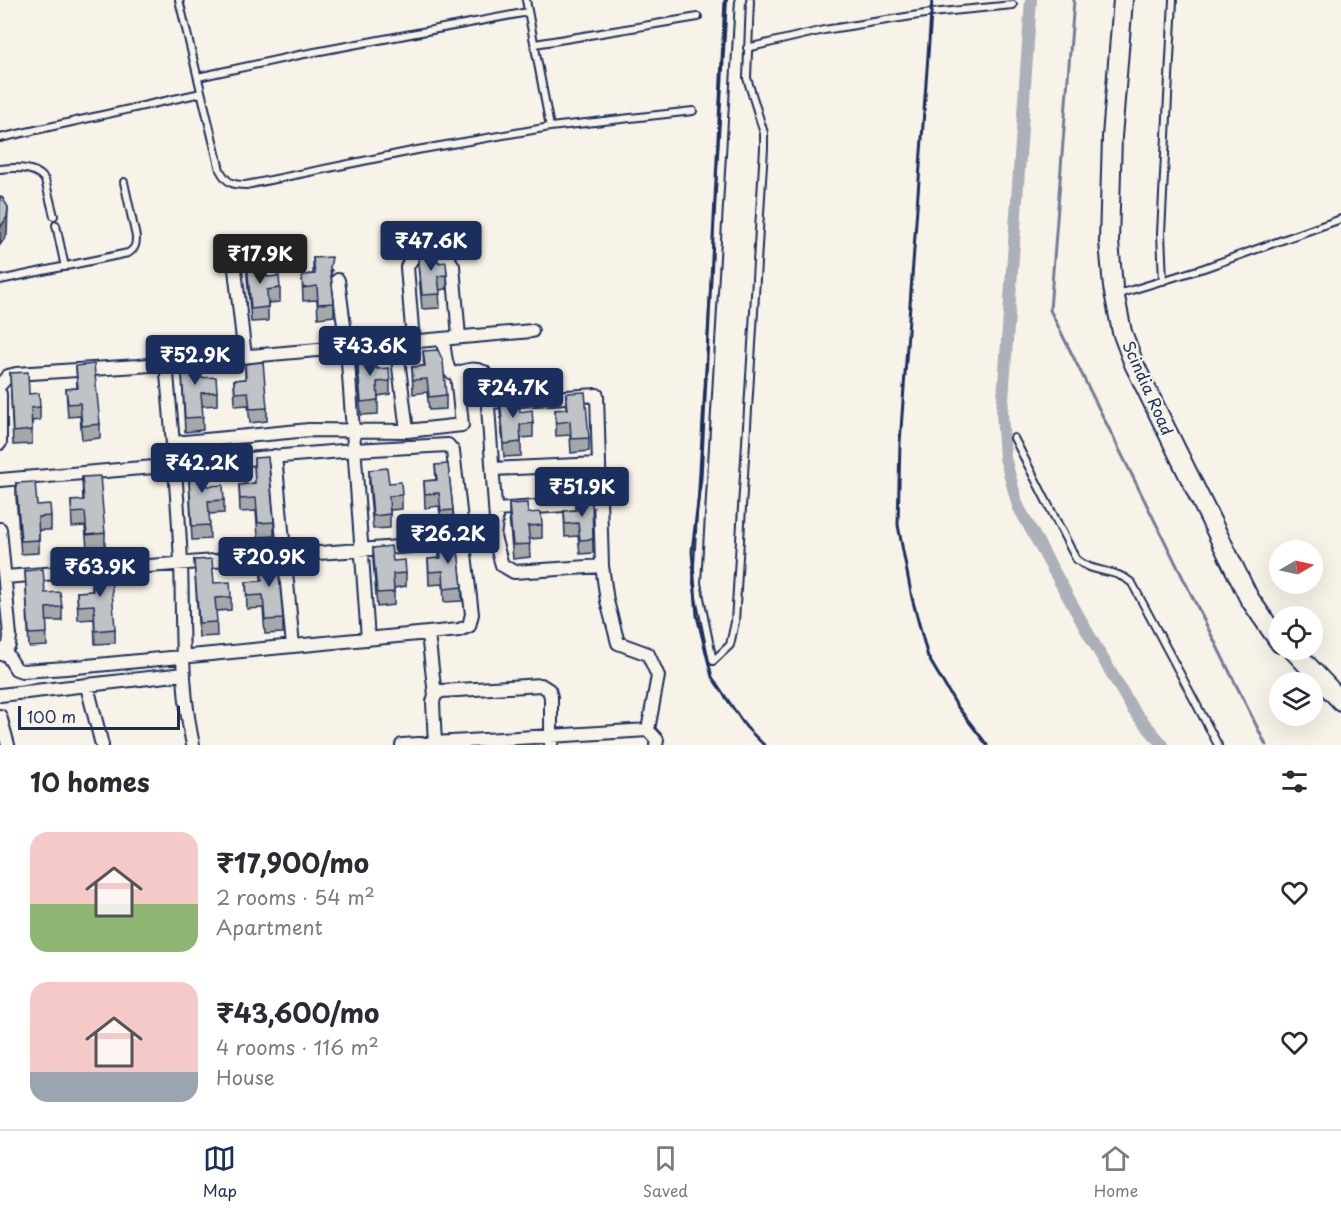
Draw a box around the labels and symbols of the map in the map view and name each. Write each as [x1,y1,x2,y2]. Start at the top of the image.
pin: ₹47.6K [382,221,480,272]
pin: ₹17.9K [211,234,309,285]
pin: ₹43.6K [321,326,419,377]
pin: ₹52.9K [146,335,244,386]
street label: Scindia Road [1117,336,1180,439]
pin: ₹24.7K [464,368,562,419]
pin: ₹42.2K [153,443,251,494]
pin: ₹51.9K [533,467,631,518]
pin: ₹26.2K [399,514,497,565]
pin: ₹20.9K [220,537,318,588]
north arrow [1269,540,1323,594]
pin: ₹63.9K [51,547,149,598]
scale bar [18,703,180,730]

